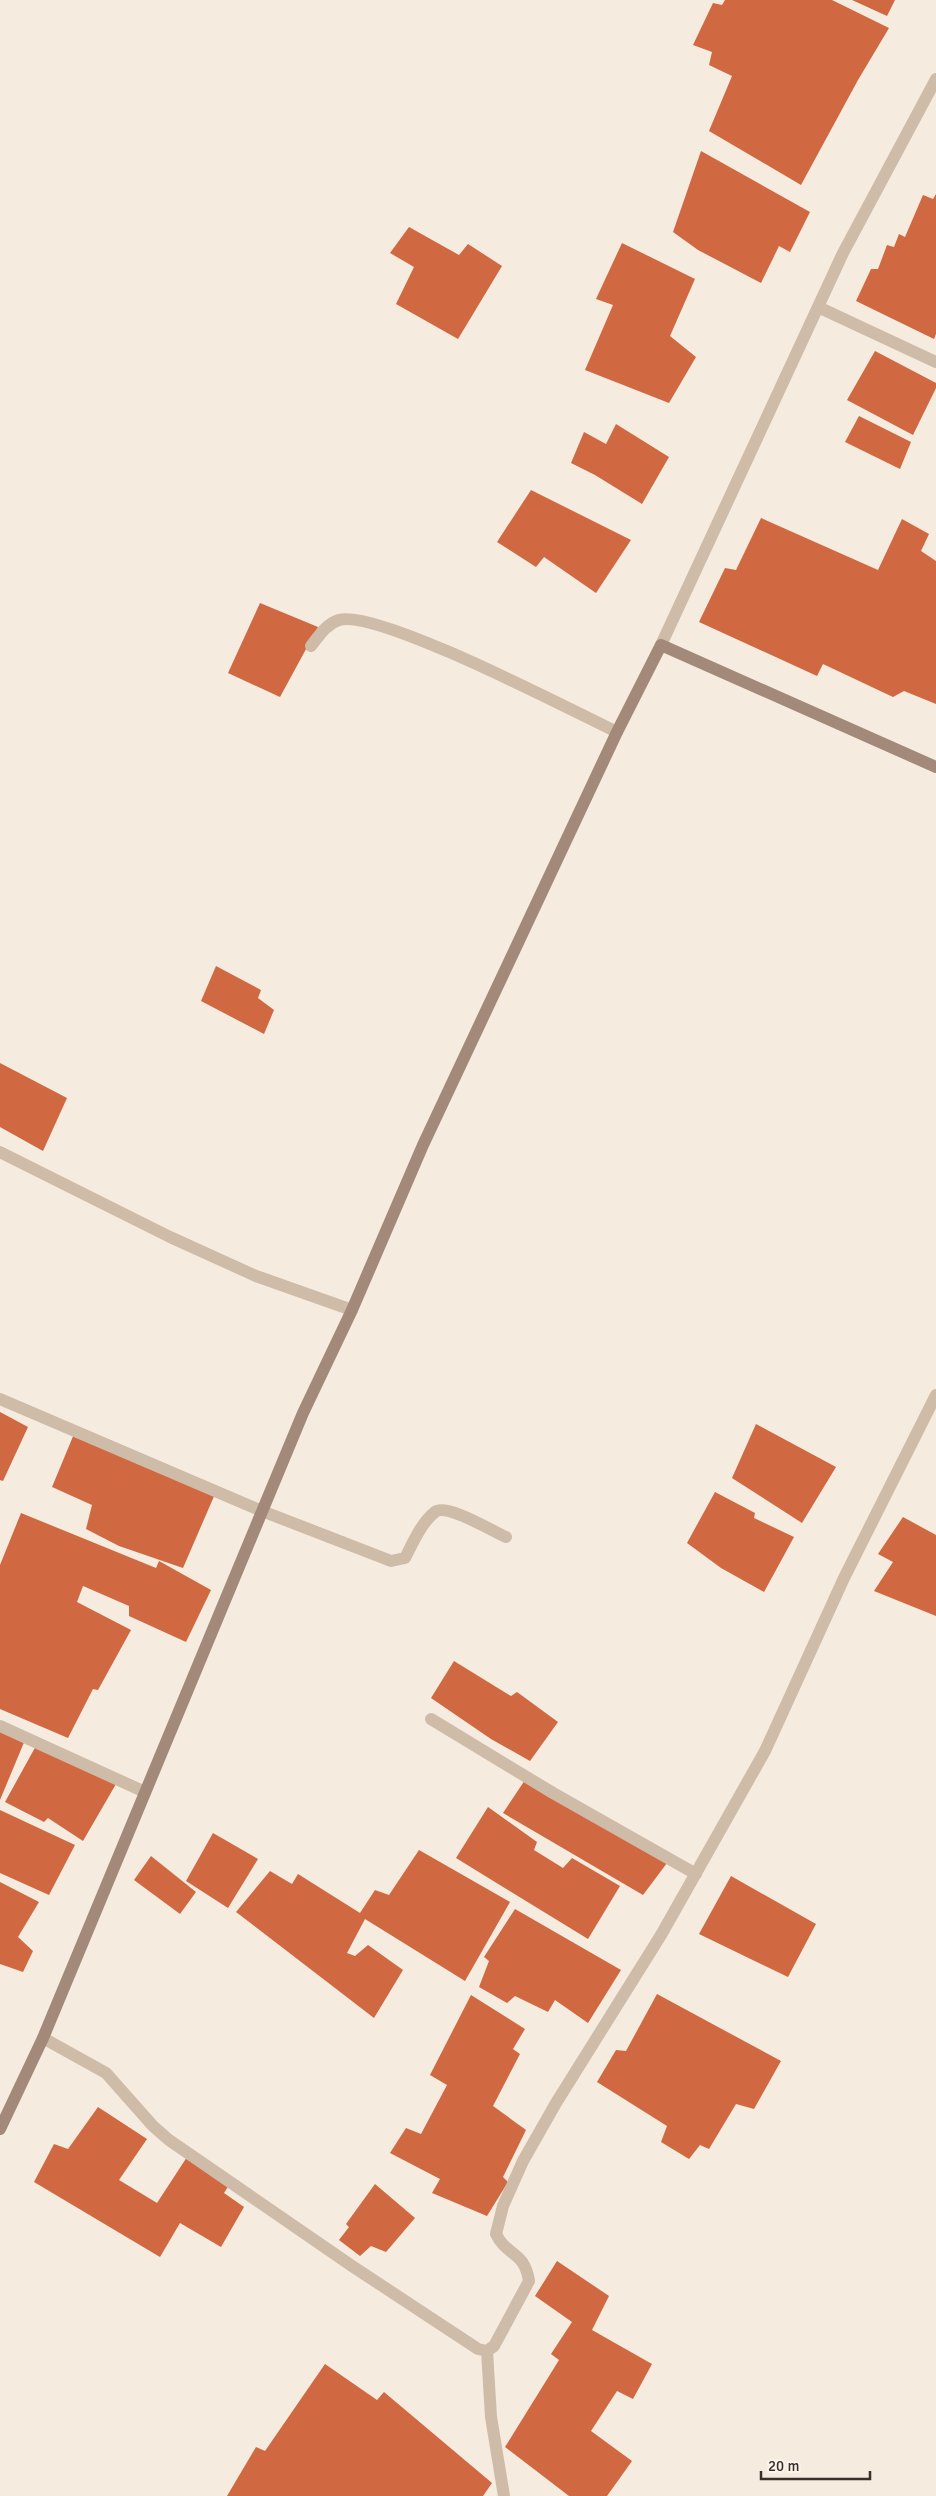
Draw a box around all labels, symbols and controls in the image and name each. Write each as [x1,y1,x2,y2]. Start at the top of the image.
scale bar [761,2448,870,2480]
text: 20 m [768,2457,799,2475]

